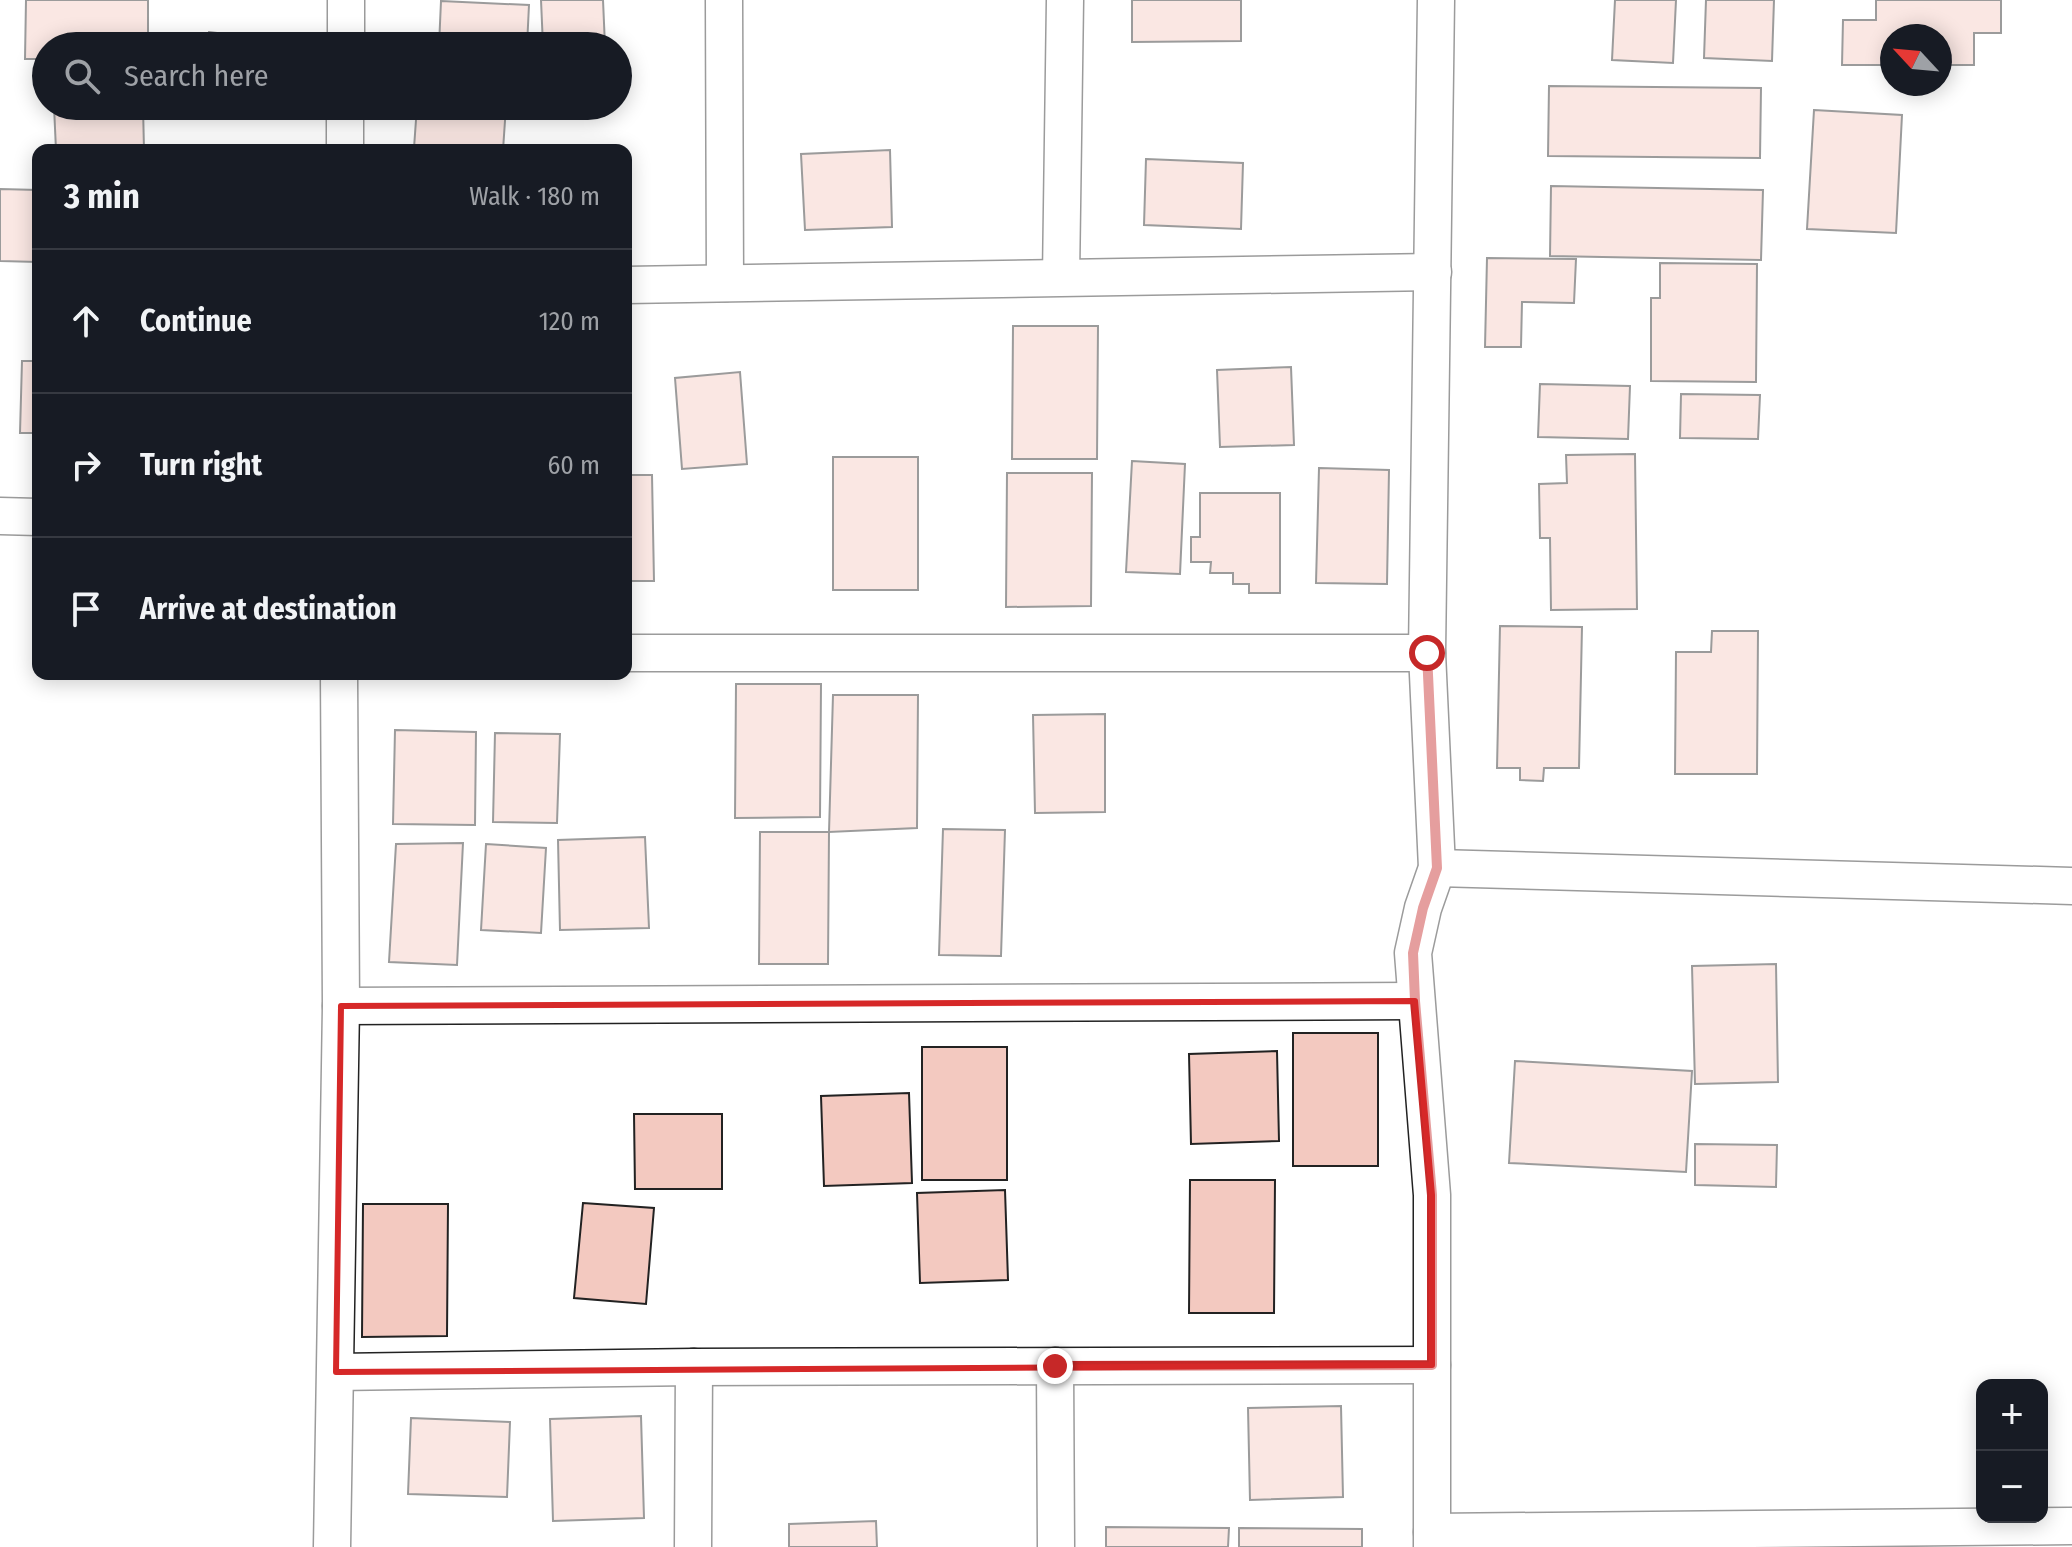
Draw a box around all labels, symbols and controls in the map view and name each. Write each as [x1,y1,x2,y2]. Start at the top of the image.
north arrow [1880,24,1952,96]
search box [32,32,632,120]
icon: search [60,54,104,98]
text: Search here [124,58,269,94]
text: 3 min [64,176,140,217]
text: Walk · 180 m [469,181,600,212]
icon: ahead [64,299,108,343]
text: Continue [140,303,252,339]
text: 120 m [539,306,600,337]
icon: right [64,443,108,487]
text: Turn right [140,447,262,483]
text: 60 m [547,450,600,481]
icon: arrive [64,587,108,631]
text: Arrive at destination [140,591,397,627]
route start [1409,635,1445,671]
route end [1037,1348,1073,1384]
map controls [1976,1379,2048,1523]
button: + [1976,1379,2048,1451]
button: − [1976,1451,2048,1523]

